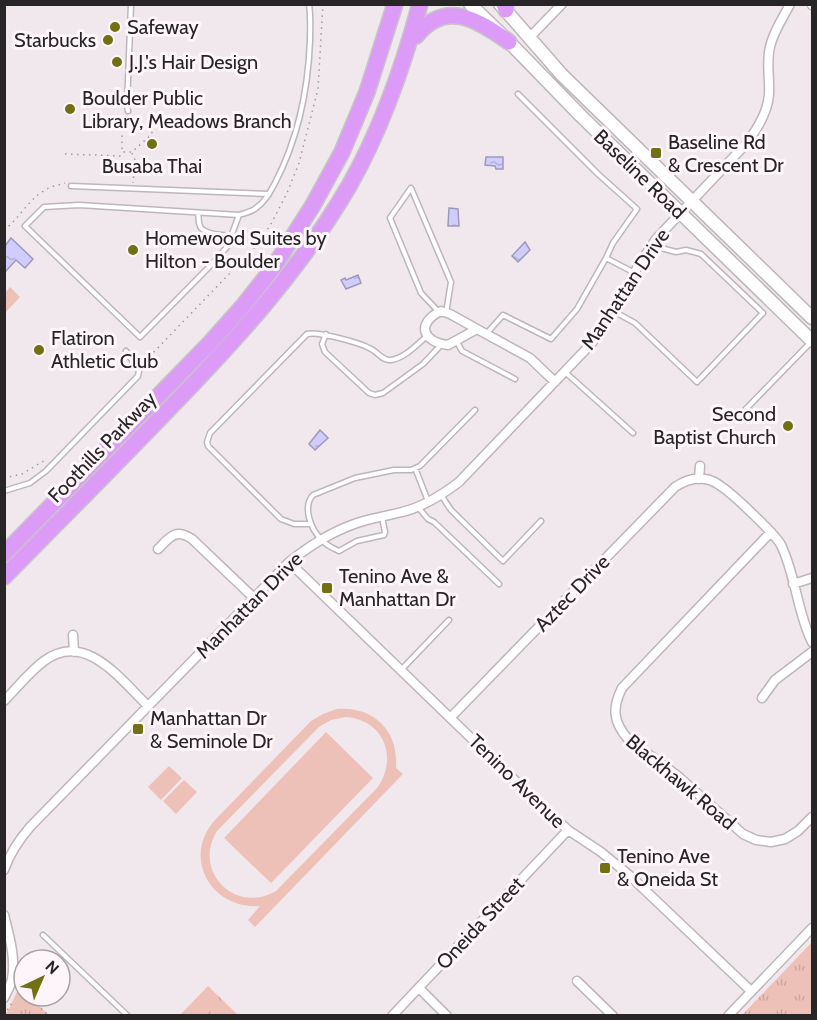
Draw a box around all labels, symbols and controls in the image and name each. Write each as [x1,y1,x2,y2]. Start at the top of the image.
place label: Safeway [127,15,199,39]
marker: Safeway [108,20,122,34]
place label: Starbucks [14,28,96,52]
marker: Starbucks [101,33,115,47]
place label: J.J.'s Hair Design [128,50,258,74]
marker: J.J.'s Hair Design [110,55,124,69]
place label: Boulder Public Library, Meadows Branch [82,86,292,133]
marker: Boulder Public Library, Meadows Branch [63,102,77,116]
street label: Baseline Road [589,124,691,224]
place label: Baseline Rd & Crescent Dr [668,130,784,177]
marker: Busaba Thai [145,137,159,151]
marker: Baseline Rd & Crescent Dr [649,146,663,160]
place label: Busaba Thai [102,154,202,178]
street label: Manhattan Drive [576,224,674,354]
place label: Homewood Suites by Hilton - Boulder [145,226,327,273]
marker: Homewood Suites by Hilton - Boulder [126,243,140,257]
place label: Flatiron Athletic Club [51,326,158,373]
marker: Flatiron Athletic Club [32,343,46,357]
street label: Foothills Parkway [43,386,161,508]
place label: Second Baptist Church [653,402,776,449]
marker: Second Baptist Church [781,419,795,433]
street label: Manhattan Drive [191,547,307,663]
street label: Aztec Drive [530,550,614,636]
place label: Tenino Ave & Manhattan Dr [339,564,456,611]
marker: Tenino Ave & Manhattan Dr [320,581,334,595]
place label: Manhattan Dr & Seminole Dr [150,706,273,753]
marker: Manhattan Dr & Seminole Dr [131,722,145,736]
street label: Tenino Avenue [464,729,570,833]
street label: Blackhawk Road [621,729,741,835]
place label: Tenino Ave & Oneida St [617,844,718,891]
marker: Tenino Ave & Oneida St [598,861,612,875]
street label: Oneida Street [431,872,529,974]
north arrow [12,948,72,1008]
text: N [41,957,63,978]

